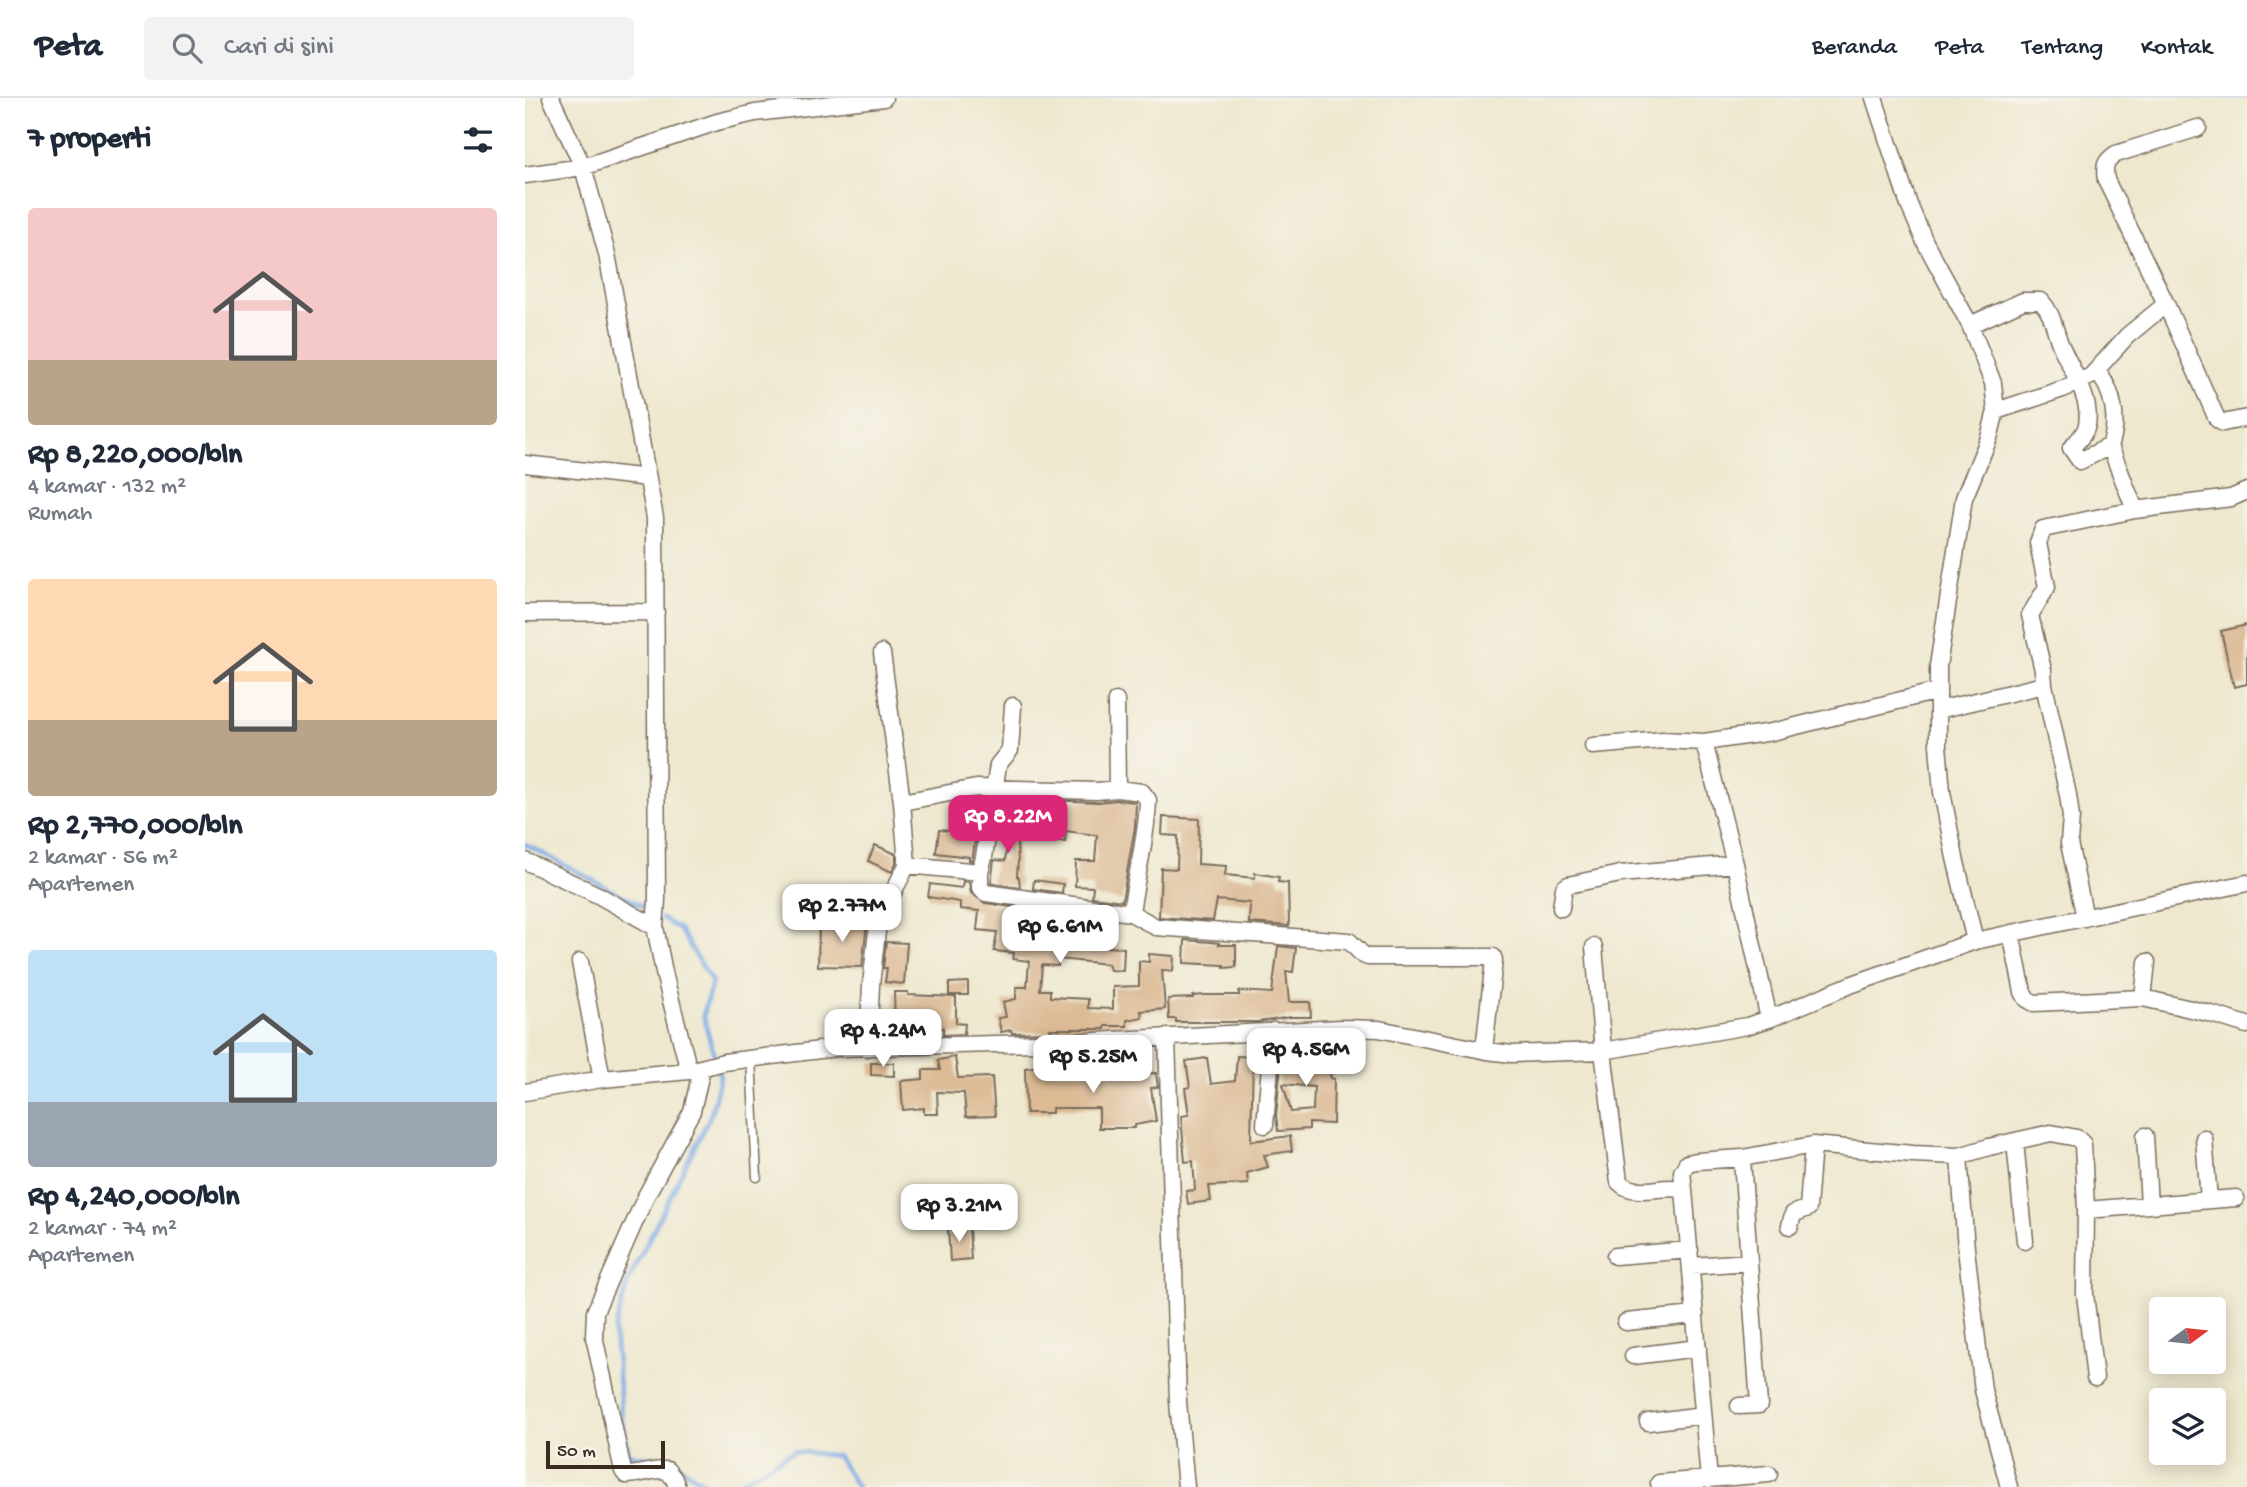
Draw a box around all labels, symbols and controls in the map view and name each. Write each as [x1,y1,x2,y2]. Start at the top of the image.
search box [144,17,634,80]
text: Peta [35,29,102,67]
icon: search [168,29,206,67]
text: Cari di sini [224,33,334,64]
text: Beranda [1812,34,1897,63]
text: Peta [1935,34,1984,63]
text: Tentang [2022,34,2103,63]
text: Kontak [2141,34,2212,63]
icon: filters [459,121,497,159]
text: 7 properti [28,123,151,158]
icon: home [200,253,326,379]
text: Rp 8,220,000/bln [28,439,242,474]
text: 4 kamar · 132 m² [28,474,186,501]
text: Rumah [28,501,92,528]
icon: home [200,624,326,750]
pin: Rp 8.22M [936,796,1080,855]
text: Rp 8.22M [964,804,1052,831]
text: Rp 2,770,000/bln [28,810,242,845]
text: 2 kamar · 56 m² [28,845,178,872]
text: Apartemen [28,872,134,899]
pin: Rp 2.77M [770,884,914,944]
text: Rp 2.77M [798,893,886,920]
pin: Rp 6.61M [988,906,1132,965]
text: Rp 6.61M [1018,914,1102,941]
icon: home [200,995,326,1121]
pin: Rp 4.24M [811,1010,955,1069]
text: Rp 4.24M [840,1018,926,1045]
pin: Rp 4.56M [1234,1028,1378,1088]
pin: Rp 5.25M [1021,1035,1165,1095]
text: Rp 4.56M [1263,1037,1349,1064]
text: Rp 5.25M [1049,1044,1137,1071]
text: Rp 4,240,000/bln [28,1181,240,1216]
pin: Rp 3.21M [887,1184,1031,1244]
text: Rp 3.21M [917,1193,1001,1220]
text: 2 kamar · 74 m² [28,1216,177,1243]
text: Apartemen [28,1243,134,1270]
north arrow [2149,1297,2226,1374]
map controls [2149,1297,2226,1465]
button: layers [2149,1388,2226,1465]
scale bar [546,1438,665,1470]
text: 50 m [557,1441,596,1464]

